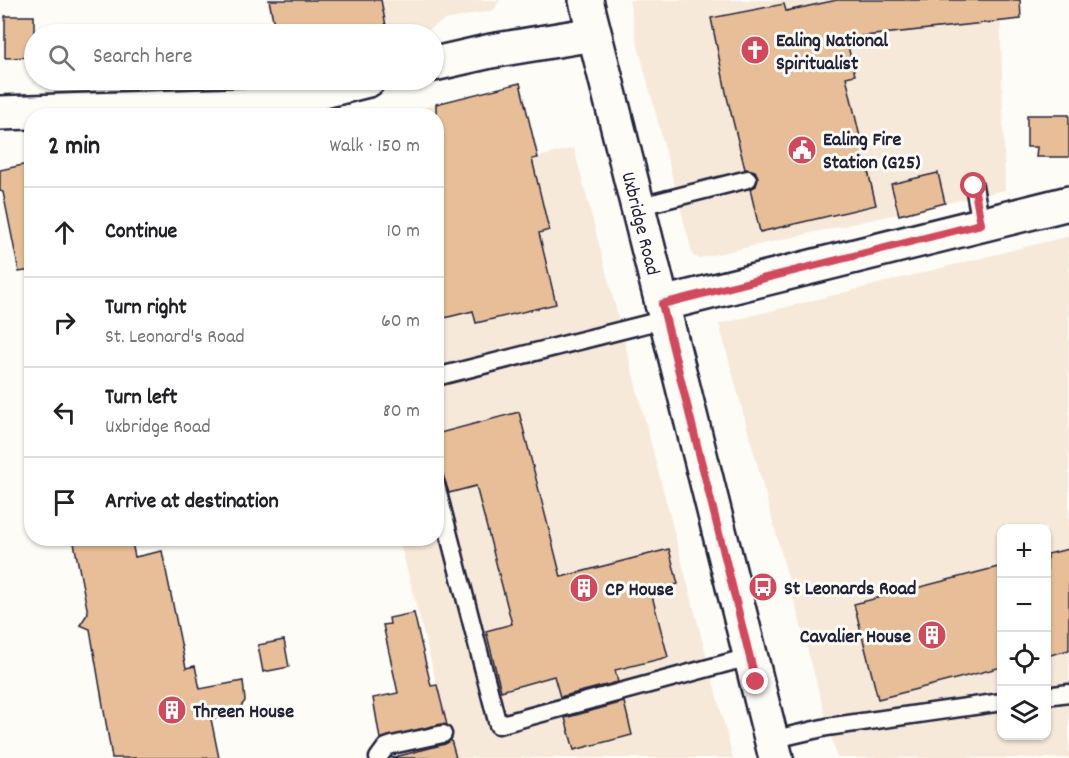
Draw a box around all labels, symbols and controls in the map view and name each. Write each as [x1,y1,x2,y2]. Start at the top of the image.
search box [24,24,444,90]
place label: Ealing National Spiritualist [776,28,888,79]
church icon: Ealing National Spiritualist [739,34,771,66]
icon: search [45,41,78,74]
text: Search here [93,42,192,73]
place label: Ealing Fire Station (G25) [823,127,920,178]
text: 2 min [48,129,100,166]
text: Walk · 150 m [330,133,420,161]
public building icon: Ealing Fire Station (G25) [786,134,818,166]
street label: Uxbridge Road [613,169,665,279]
route start [960,172,986,198]
icon: ahead [48,216,81,249]
text: Continue [105,217,177,248]
text: 10 m [386,218,420,246]
text: Turn right [105,293,187,324]
icon: right [48,306,81,339]
text: 60 m [381,308,420,336]
text: St. Leonard's Road [105,324,245,352]
text: Turn left [105,383,177,414]
icon: left [48,396,81,429]
text: 80 m [383,398,420,426]
text: Uxbridge Road [105,414,211,442]
icon: arrive [48,486,81,519]
text: Arrive at destination [105,487,279,518]
map controls [997,524,1051,740]
button: + [997,524,1051,578]
bus stop icon: St Leonards Road [747,571,779,603]
building icon: CP House [568,572,600,604]
place label: St Leonards Road [784,576,916,604]
place label: CP House [605,577,674,605]
button: − [997,578,1051,632]
building icon: Cavalier House [916,619,948,651]
place label: Cavalier House [800,624,911,652]
button: locate [997,632,1051,686]
route end [742,668,768,694]
button: layers [997,686,1051,740]
building icon: Threen House [156,694,188,726]
place label: Threen House [193,699,294,727]

